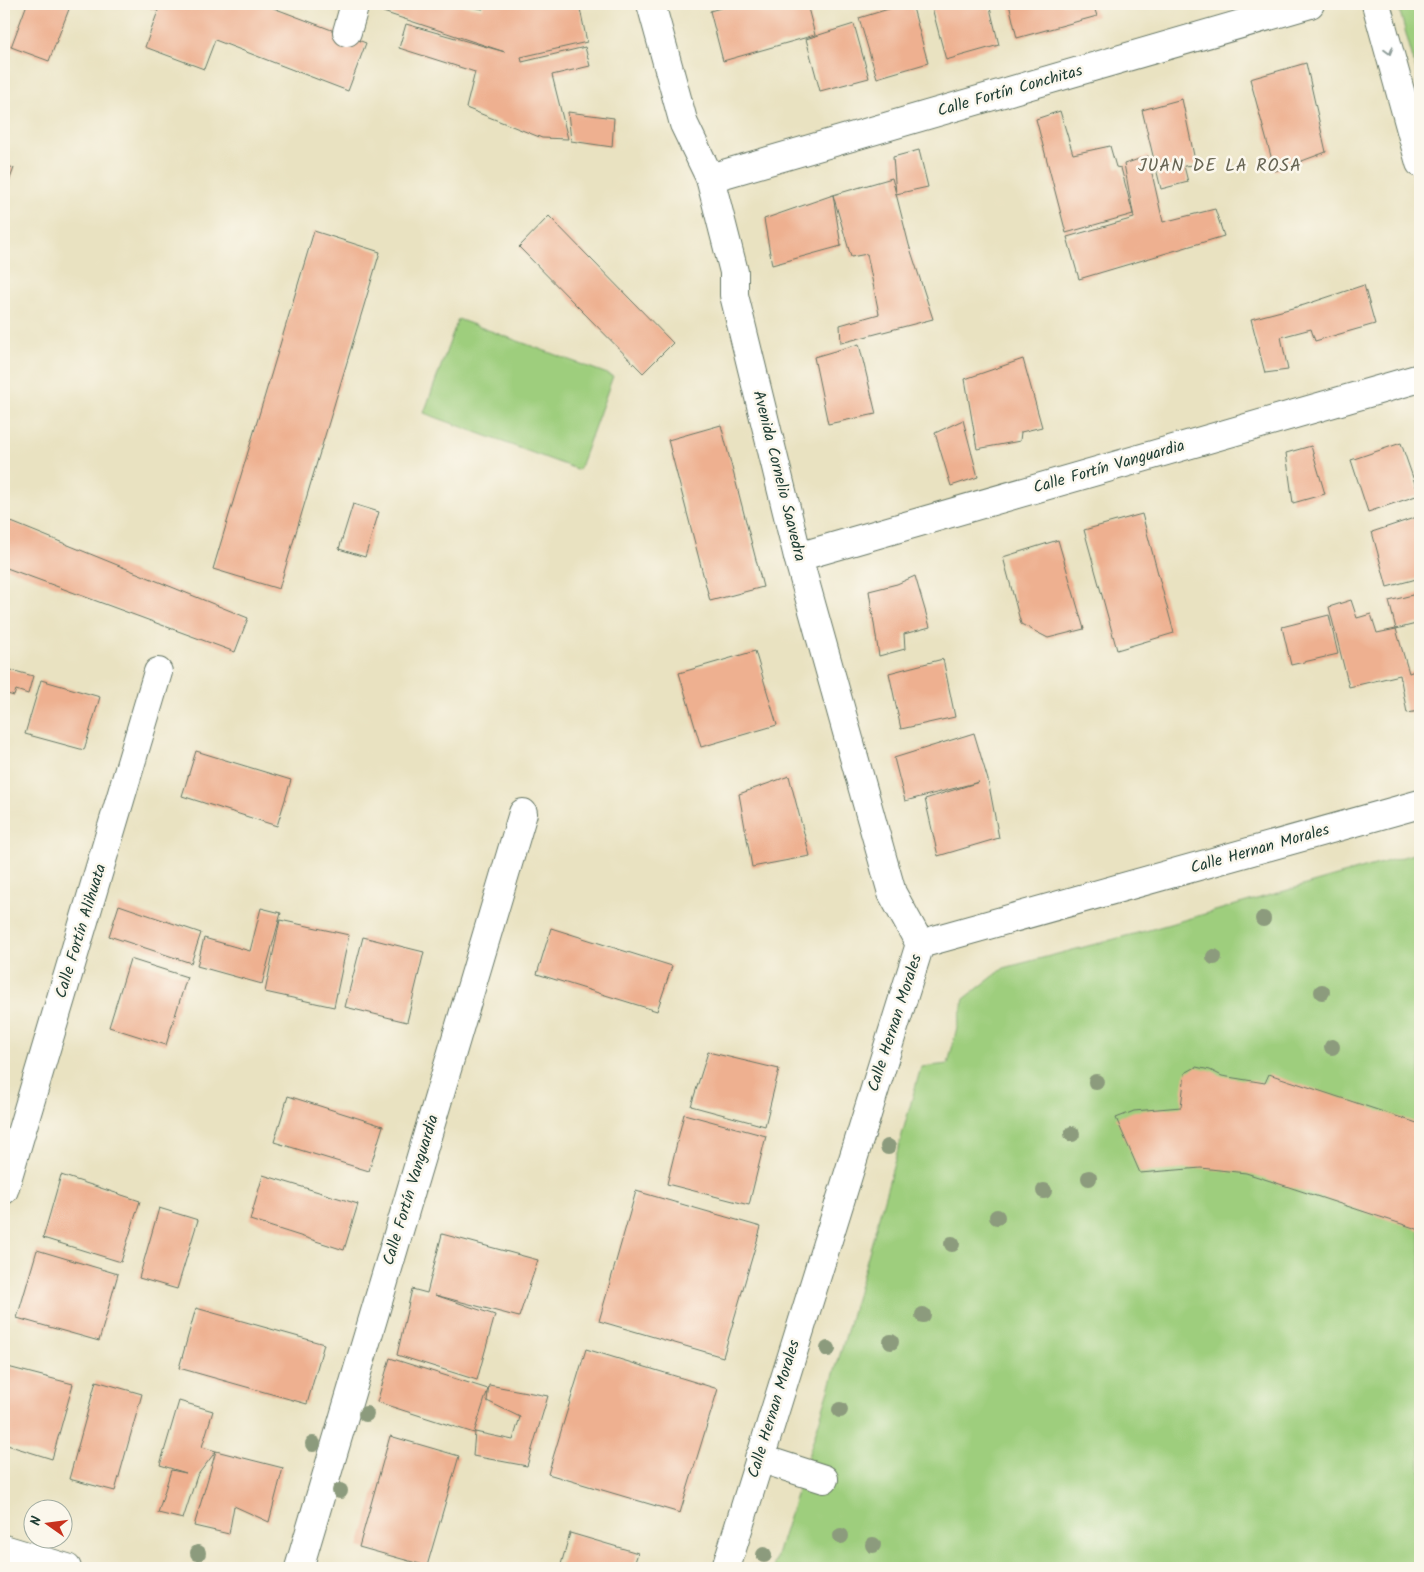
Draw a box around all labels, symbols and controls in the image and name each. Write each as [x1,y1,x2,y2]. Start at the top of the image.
one-way arrow [1383,46,1394,55]
street label: Calle Fortín Conchitas [935,58,1086,124]
district label: JUAN DE LA ROSA [1138,152,1302,181]
street label: Avenida Cornelio Saavedra [746,388,812,564]
street label: Calle Fortín Vanguardia [1030,433,1188,501]
street label: Calle Hernan Morales [1188,817,1333,881]
street label: Calle Fortín Alihuata [49,861,113,1001]
street label: Calle Hernan Morales [861,951,929,1095]
street label: Calle Fortín Vanguardia [376,1112,446,1268]
street label: Calle Hernan Morales [741,1337,807,1481]
north arrow [22,1500,72,1550]
text: N [25,1514,48,1528]

